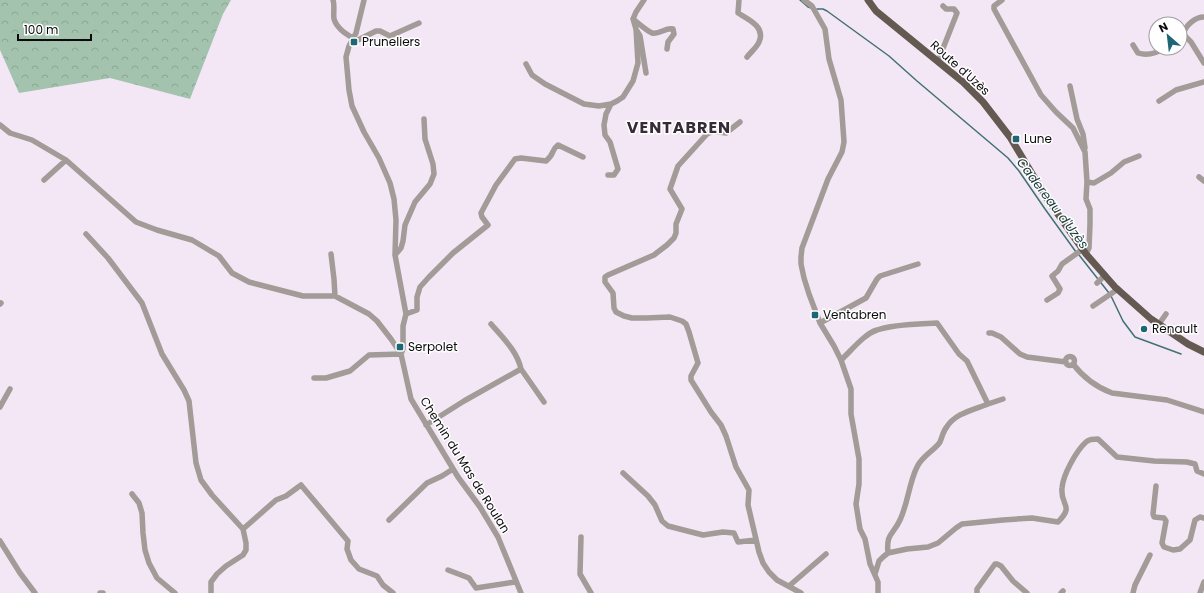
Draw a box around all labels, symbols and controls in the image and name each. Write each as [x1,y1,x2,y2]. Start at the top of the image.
scale bar [18,16,91,42]
north arrow [1148,16,1188,56]
text: N [1156,18,1171,36]
text: 100 m [24,21,58,38]
place label: Pruneliers [362,33,420,50]
street label: Route d'Uzès [927,36,994,99]
marker: Pruneliers [349,37,359,47]
district label: VENTABREN [627,116,731,139]
place label: Lune [1024,130,1052,147]
marker: Lune [1011,134,1021,144]
water label: Cadereau d'Uzès [1012,154,1093,253]
place label: Ventabren [823,306,886,323]
marker: Ventabren [810,310,820,320]
place label: Renault [1152,320,1198,337]
marker: Renault [1139,324,1149,334]
place label: Serpolet [408,338,458,355]
marker: Serpolet [395,342,405,352]
street label: Chemin du Mas de Roulan [416,393,514,536]

